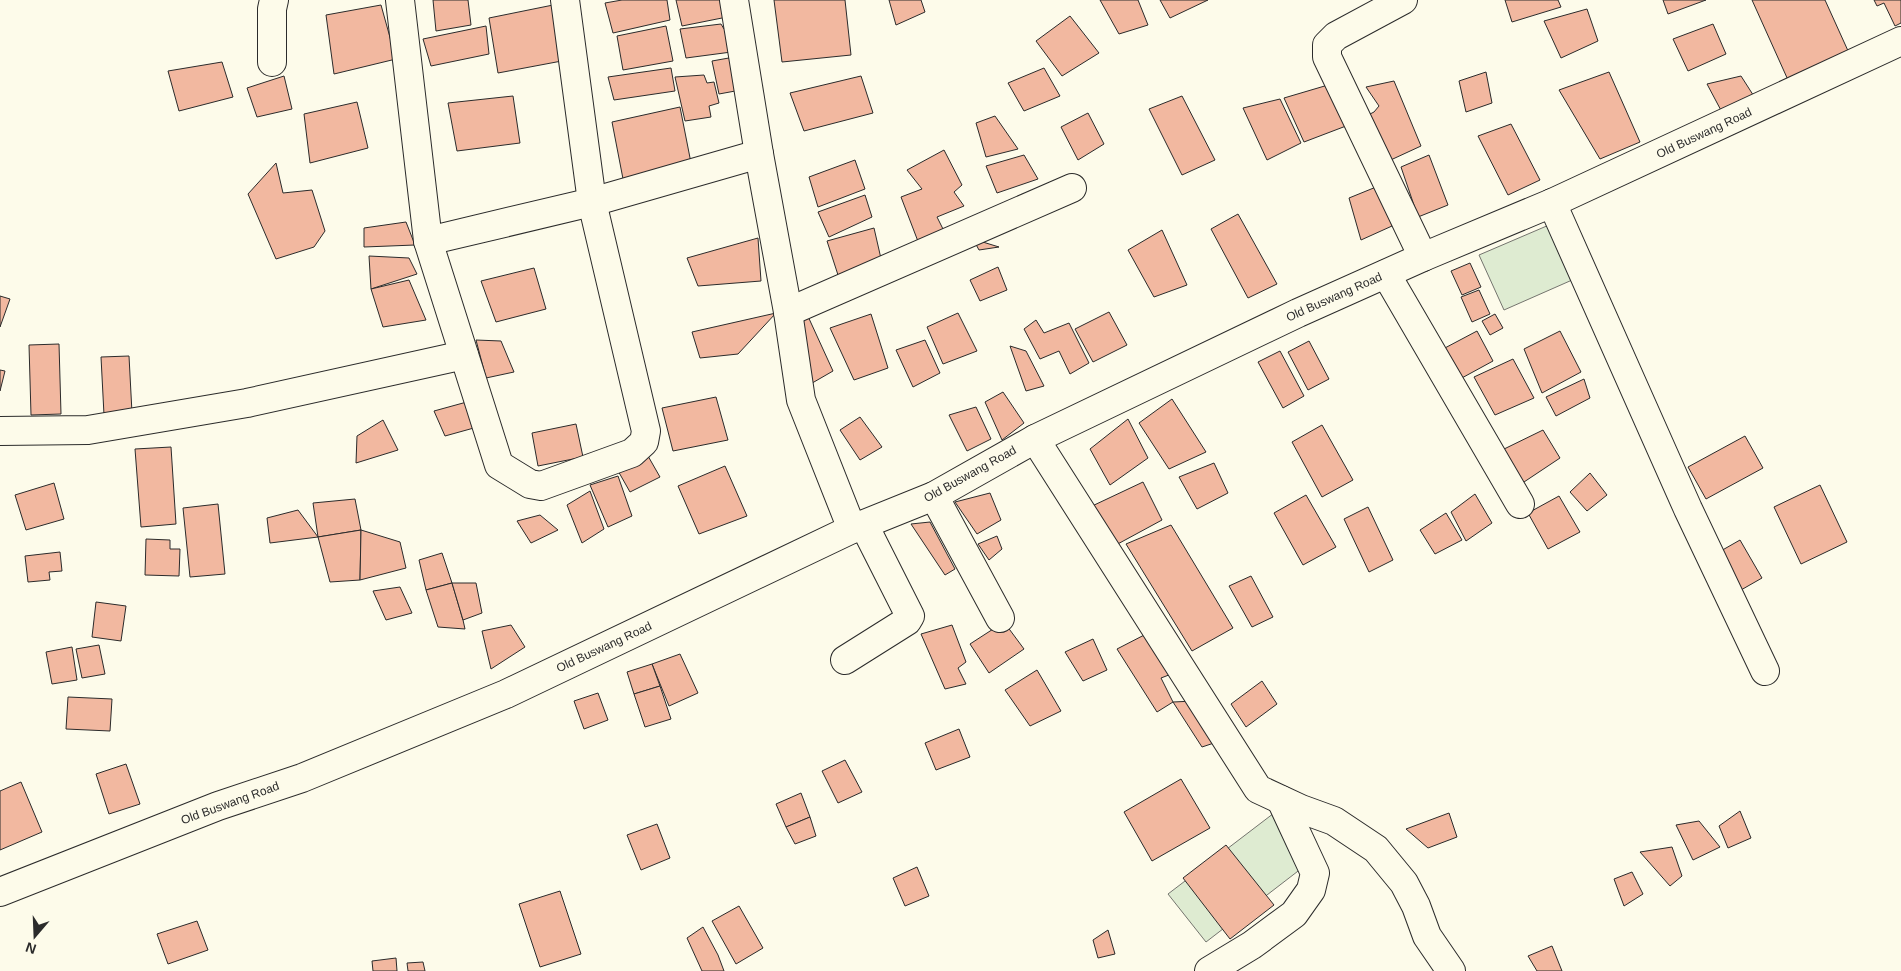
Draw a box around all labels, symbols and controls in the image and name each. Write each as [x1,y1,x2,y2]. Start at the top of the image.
street label: Old Buswang Road [1654,105,1754,161]
street label: Old Buswang Road [1284,270,1384,324]
street label: Old Buswang Road [921,443,1019,505]
street label: Old Buswang Road [554,619,654,675]
street label: Old Buswang Road [179,779,281,827]
north arrow [10,911,60,961]
text: N [23,939,38,958]

